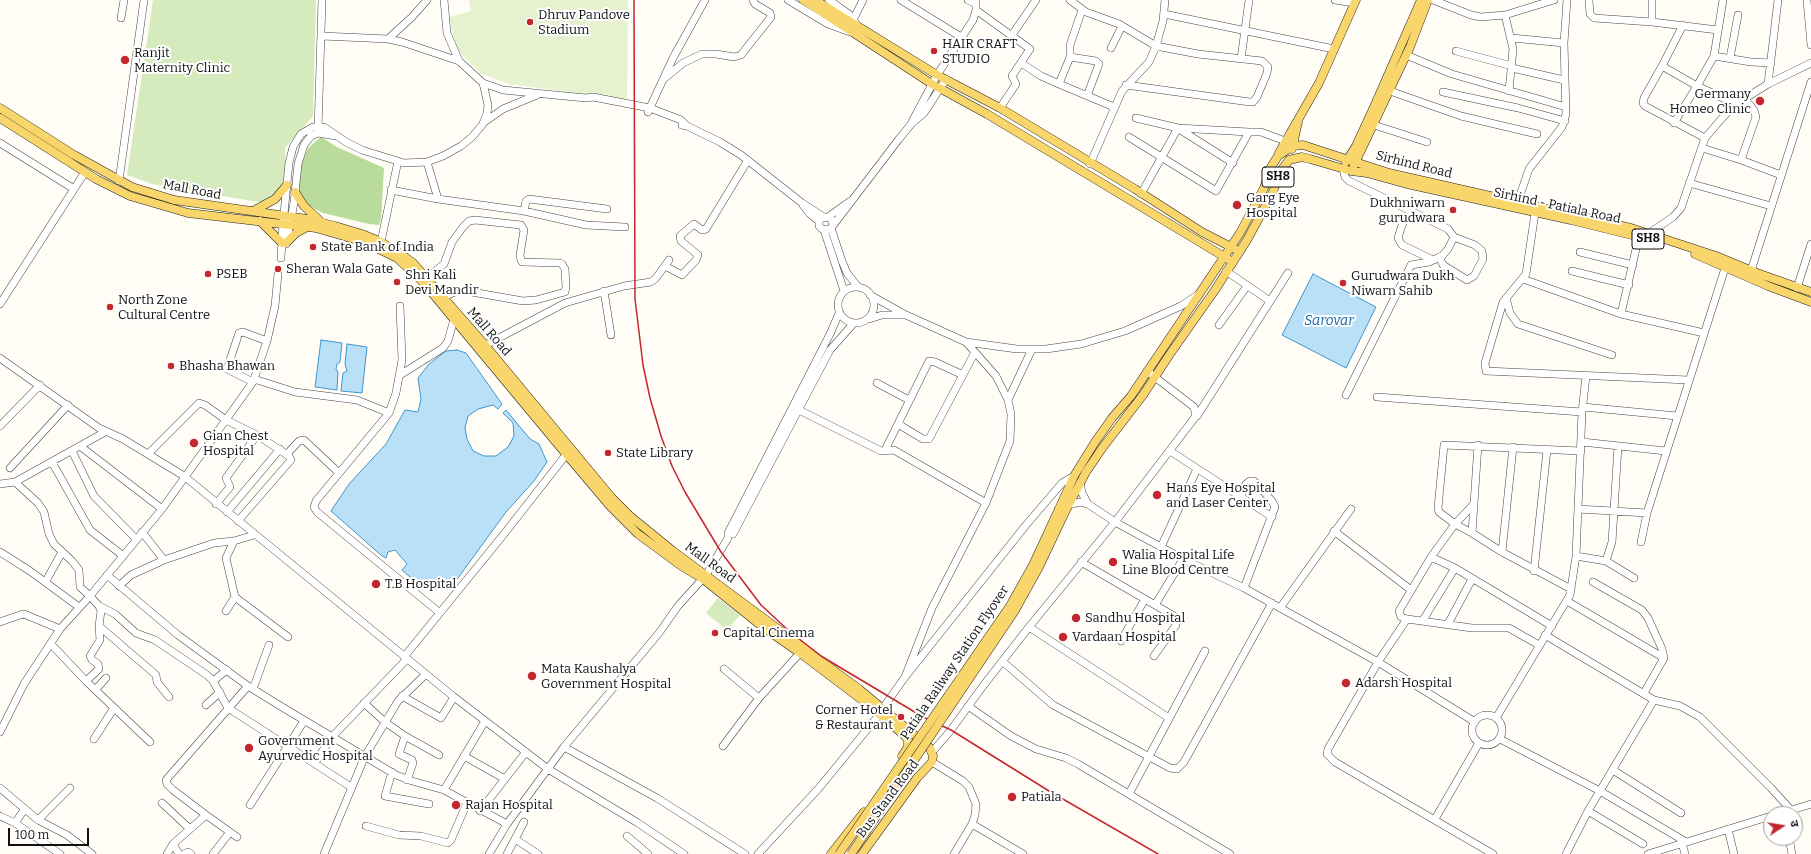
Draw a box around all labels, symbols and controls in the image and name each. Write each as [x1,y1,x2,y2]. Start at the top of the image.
place label: Dhruv Pandove Stadium [538,7,630,38]
marker: Dhruv Pandove Stadium [525,17,535,27]
place label: HAIR CRAFT STUDIO [942,36,1017,67]
place label: Ranjit Maternity Clinic [134,45,230,76]
marker: HAIR CRAFT STUDIO [929,46,939,56]
marker: Ranjit Maternity Clinic [119,54,131,66]
place label: Germany Homeo Clinic [1669,86,1751,117]
marker: Germany Homeo Clinic [1754,95,1766,107]
street label: Sirhind Road [1374,148,1454,182]
road number: SH8 [1262,167,1294,187]
street label: Mall Road [161,177,223,203]
street label: Sirhind - Patiala Road [1492,185,1622,227]
place label: Garg Eye Hospital [1246,190,1299,221]
place label: Dukhniwarn gurudwara [1370,195,1445,226]
marker: Garg Eye Hospital [1231,199,1243,211]
marker: Dukhniwarn gurudwara [1448,205,1458,215]
road number: SH8 [1632,229,1664,249]
place label: State Bank of India [321,239,434,255]
marker: State Bank of India [308,242,318,252]
place label: Sheran Wala Gate [286,261,393,277]
marker: Sheran Wala Gate [273,264,283,274]
place label: PSEB [216,266,248,282]
place label: Shri Kali Devi Mandir [405,267,478,298]
place label: Gurudwara Dukh Niwarn Sahib [1351,268,1454,299]
marker: PSEB [203,269,213,279]
marker: Shri Kali Devi Mandir [392,277,402,287]
marker: Gurudwara Dukh Niwarn Sahib [1338,278,1348,288]
place label: North Zone Cultural Centre [118,292,210,323]
marker: North Zone Cultural Centre [105,302,115,312]
street label: Mall Road [464,305,514,359]
water label: Sarovar [1304,313,1354,329]
place label: Bhasha Bhawan [179,358,275,374]
marker: Bhasha Bhawan [166,361,176,371]
place label: Gian Chest Hospital [203,428,268,459]
marker: Gian Chest Hospital [188,437,200,449]
place label: State Library [616,445,693,461]
marker: State Library [603,448,613,458]
place label: Hans Eye Hospital and Laser Center [1166,480,1275,511]
marker: Hans Eye Hospital and Laser Center [1151,489,1163,501]
street label: Mall Road [681,539,739,587]
place label: Walia Hospital Life Line Blood Centre [1122,547,1234,578]
marker: Walia Hospital Life Line Blood Centre [1107,556,1119,568]
place label: T.B Hospital [385,576,456,592]
marker: T.B Hospital [370,578,382,590]
street label: Patiala Railway Station Flyover [897,583,1013,743]
place label: Sandhu Hospital [1085,610,1185,626]
marker: Sandhu Hospital [1070,612,1082,624]
place label: Capital Cinema [723,625,815,641]
marker: Capital Cinema [710,628,720,638]
place label: Vardaan Hospital [1072,629,1176,645]
marker: Vardaan Hospital [1057,631,1069,643]
place label: Mata Kaushalya Government Hospital [541,661,671,692]
marker: Mata Kaushalya Government Hospital [526,670,538,682]
place label: Adarsh Hospital [1355,675,1452,691]
marker: Adarsh Hospital [1340,677,1352,689]
place label: Corner Hotel & Restaurant [815,702,893,733]
marker: Corner Hotel & Restaurant [896,712,906,722]
place label: Government Ayurvedic Hospital [258,733,373,764]
marker: Government Ayurvedic Hospital [243,742,255,754]
street label: Bus Stand Road [854,757,922,841]
place label: Patiala [1021,789,1062,805]
marker: Patiala [1006,791,1018,803]
place label: Rajan Hospital [465,797,553,813]
marker: Rajan Hospital [450,799,462,811]
north arrow [1763,806,1803,846]
text: उ [1787,819,1801,828]
scale bar [10,820,91,846]
text: 100 m [15,828,49,842]

